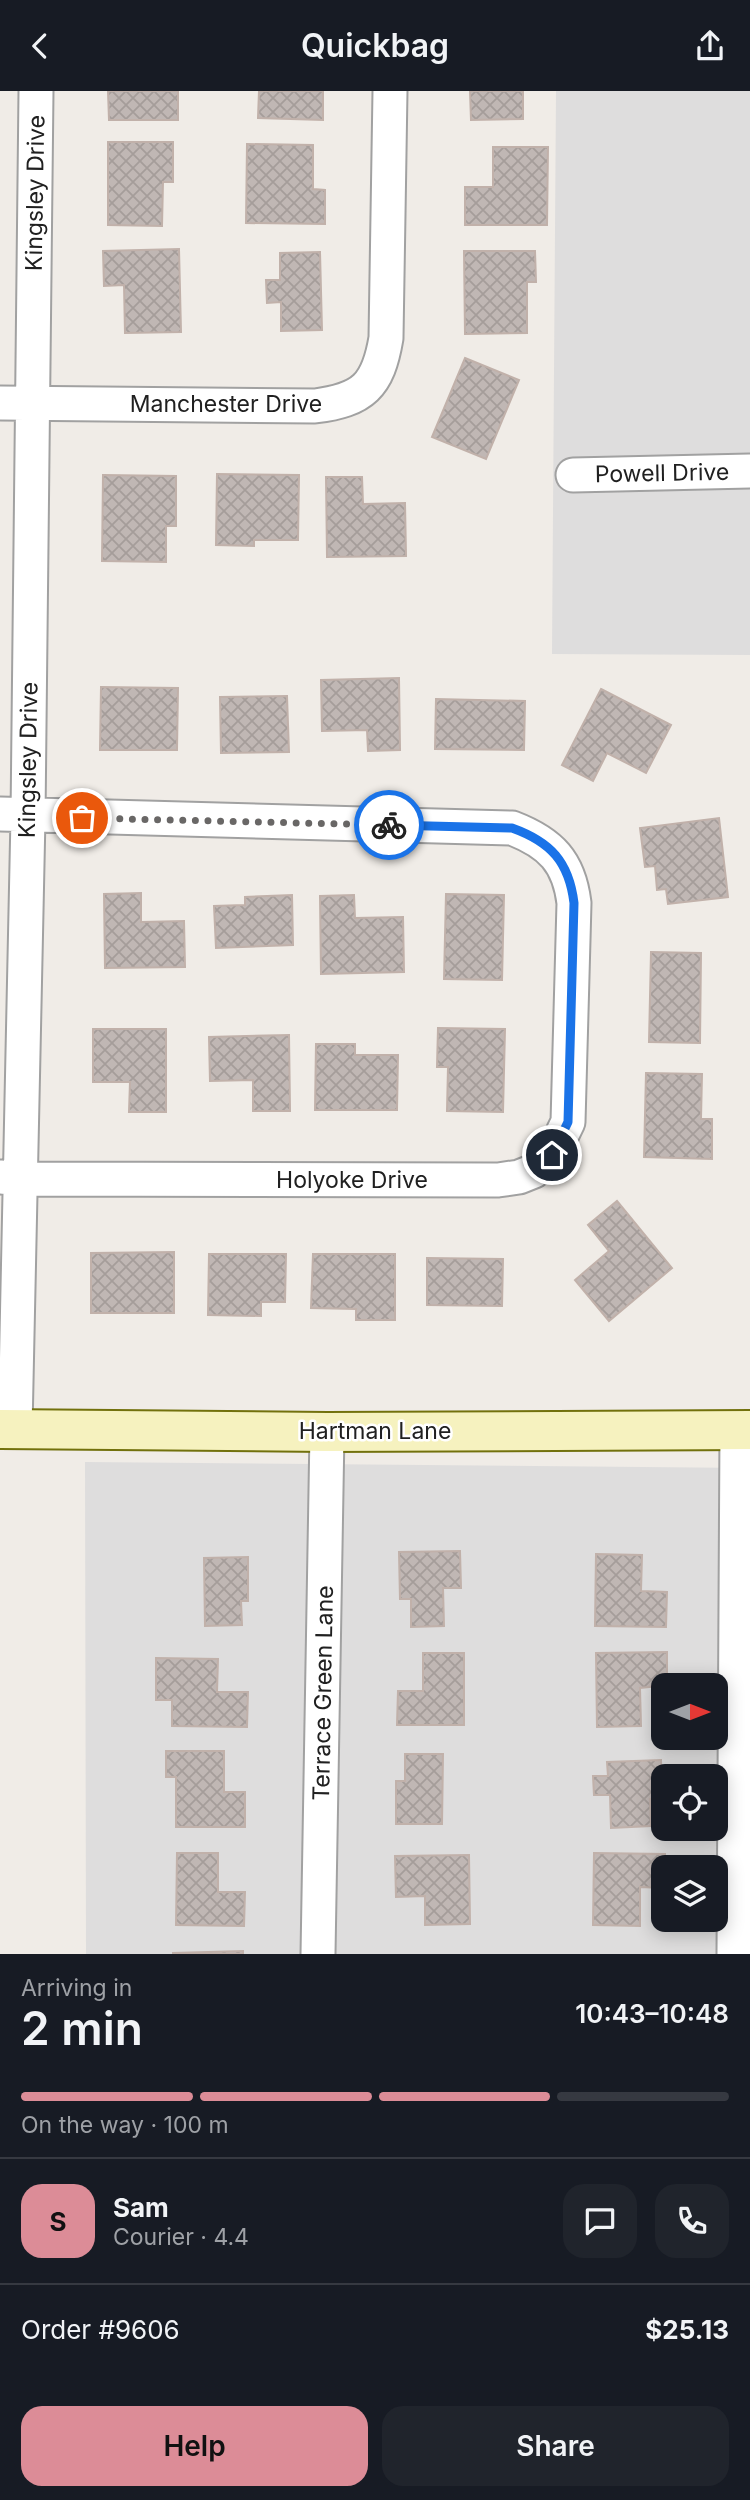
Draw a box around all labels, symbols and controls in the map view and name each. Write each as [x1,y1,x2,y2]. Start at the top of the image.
text: Quickbag [301,26,449,65]
icon: back [21,27,59,65]
icon: share [691,27,729,65]
street label: Kingsley Drive [20,115,50,271]
street label: Manchester Drive [130,390,322,418]
street label: Powell Drive [595,458,729,488]
street label: Kingsley Drive [13,682,43,838]
pin [52,788,112,848]
courier [354,790,424,860]
icon: bag [63,799,101,837]
icon: bike [370,806,408,844]
pin [522,1125,582,1185]
icon: home [533,1136,571,1174]
street label: Holyoke Drive [276,1166,428,1194]
street label: Hartman Lane [299,1417,451,1445]
street label: Terrace Green Lane [307,1585,339,1801]
north arrow [651,1673,728,1750]
map controls [651,1673,728,1932]
button: locate [651,1764,728,1841]
button: layers [651,1855,728,1932]
text: Arriving in [21,1974,132,2002]
text: 10:43–10:48 [575,1998,729,2029]
text: 2 min [21,2000,143,2056]
text: On the way · 100 m [21,2111,229,2139]
button: chat [563,2184,637,2258]
button: phone [655,2184,729,2258]
text: Sam [113,2192,169,2223]
text: S [49,2206,67,2237]
text: Courier · 4.4 [113,2223,249,2251]
text: Order #9606 [21,2314,180,2345]
text: $25.13 [645,2314,729,2345]
button: Help [21,2406,368,2486]
button: Share [382,2406,729,2486]

